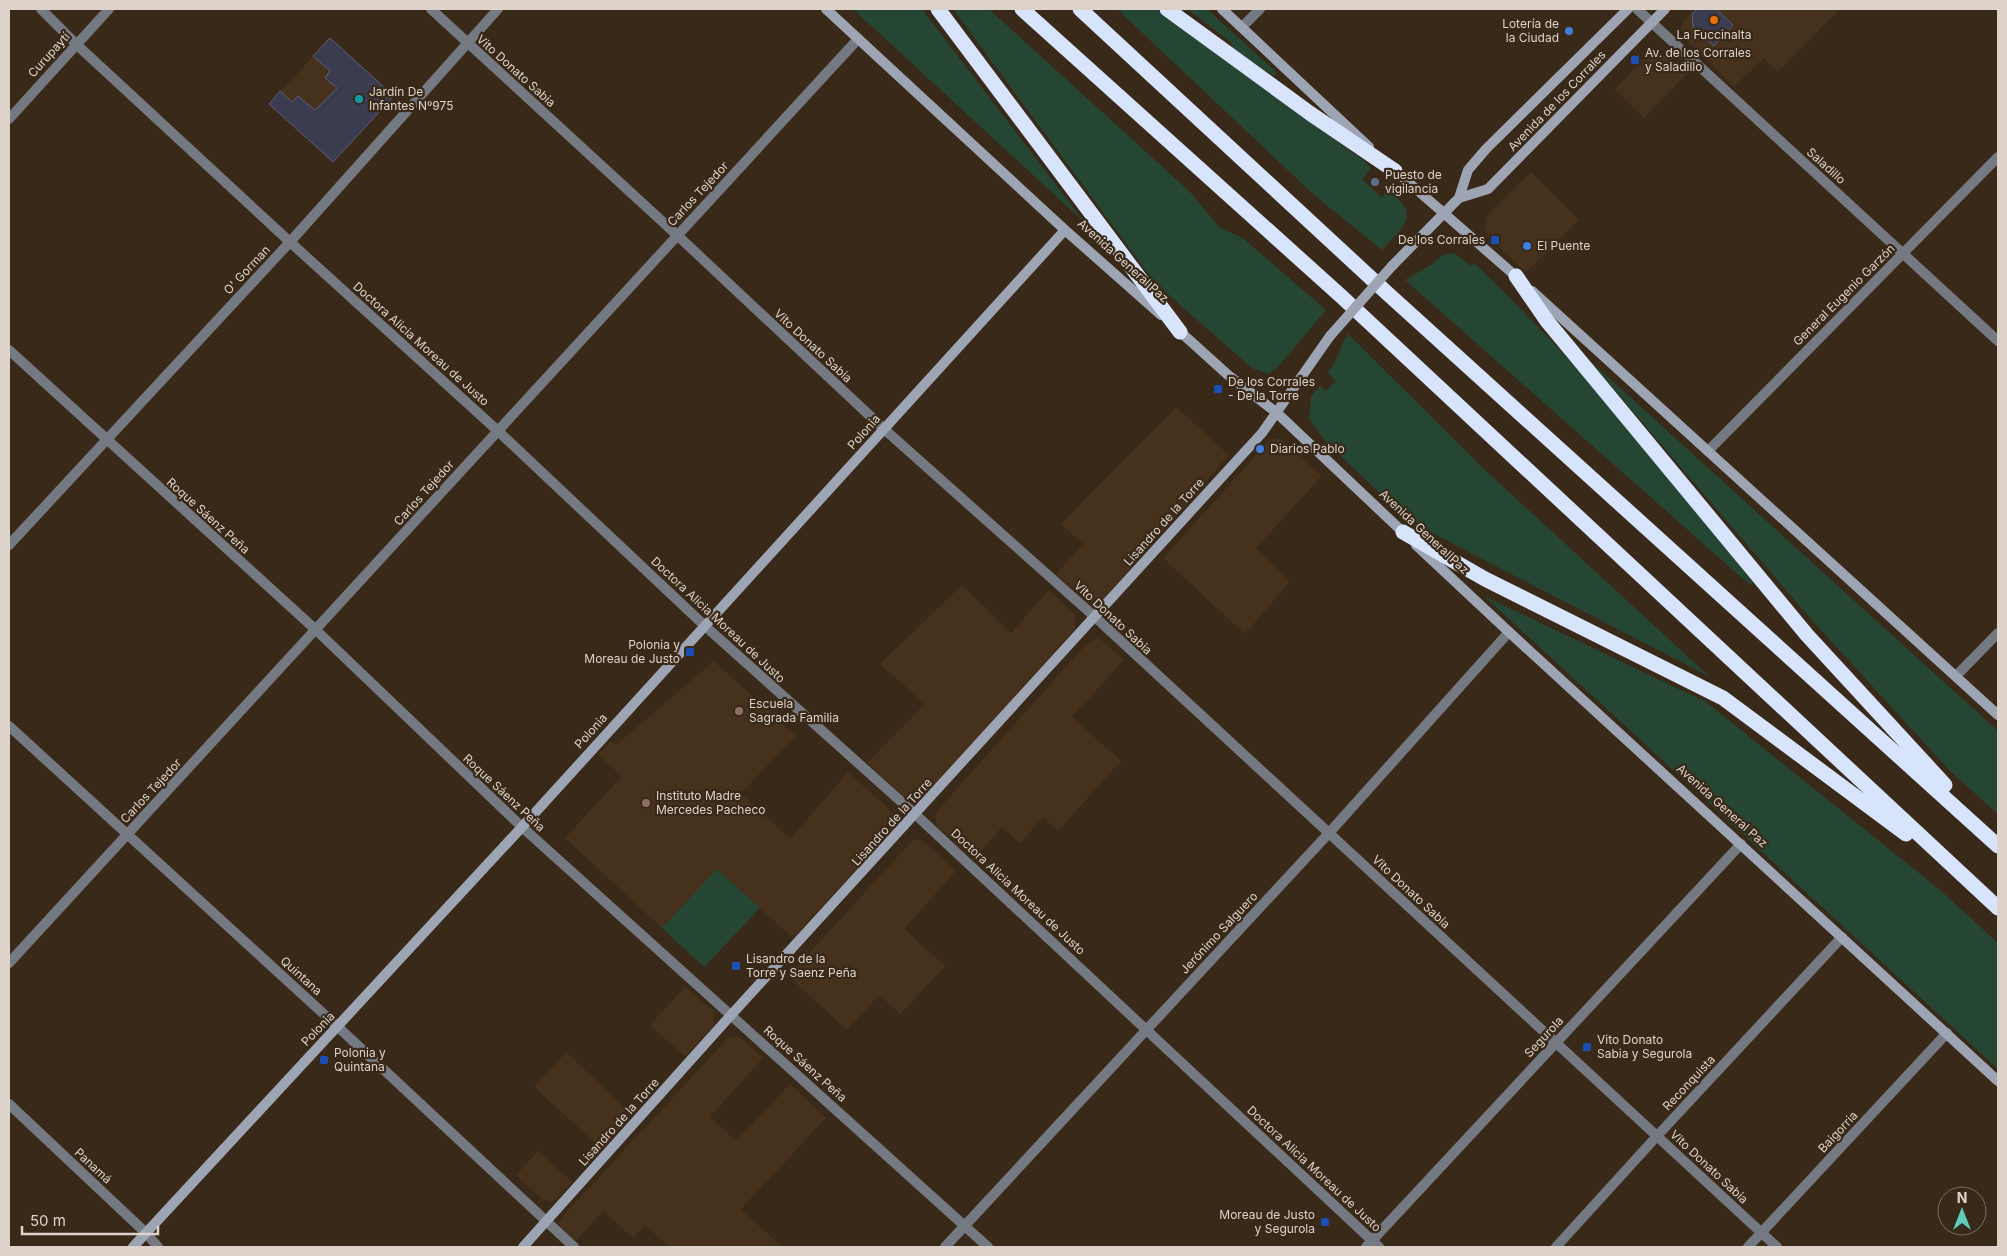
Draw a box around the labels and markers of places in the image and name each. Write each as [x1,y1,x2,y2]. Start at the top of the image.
marker: La Fuccinalta [1708,14,1720,26]
place label: Lotería de la Ciudad [1502,16,1559,45]
marker: Lotería de la Ciudad [1563,25,1575,37]
place label: La Fuccinalta [1677,27,1751,42]
place label: Av. de los Corrales y Saladillo [1645,45,1751,74]
marker: Av. de los Corrales y Saladillo [1629,54,1641,66]
place label: Jardín De Infantes Nº975 [369,84,454,113]
marker: Jardín De Infantes Nº975 [353,93,365,105]
place label: Puesto de vigilancia [1385,167,1442,196]
marker: Puesto de vigilancia [1369,176,1381,188]
place label: De los Corrales [1398,232,1485,247]
marker: De los Corrales [1489,234,1501,246]
place label: El Puente [1537,238,1590,253]
marker: El Puente [1521,240,1533,252]
place label: De los Corrales - De la Torre [1228,374,1315,403]
marker: De los Corrales - De la Torre [1212,383,1224,395]
place label: Diarios Pablo [1270,441,1345,456]
marker: Diarios Pablo [1254,443,1266,455]
place label: Polonia y Moreau de Justo [584,637,680,666]
marker: Polonia y Moreau de Justo [684,646,696,658]
place label: Escuela Sagrada Familia [749,696,839,725]
marker: Escuela Sagrada Familia [733,705,745,717]
place label: Instituto Madre Mercedes Pacheco [656,788,765,817]
marker: Instituto Madre Mercedes Pacheco [640,797,652,809]
place label: Lisandro de la Torre y Saenz Peña [746,951,856,980]
marker: Lisandro de la Torre y Saenz Peña [730,960,742,972]
place label: Vito Donato Sabia y Segurola [1597,1032,1692,1061]
marker: Vito Donato Sabia y Segurola [1581,1041,1593,1053]
place label: Polonia y Quintana [334,1045,386,1074]
marker: Polonia y Quintana [318,1054,330,1066]
place label: Moreau de Justo y Segurola [1219,1207,1315,1236]
marker: Moreau de Justo y Segurola [1319,1216,1331,1228]

